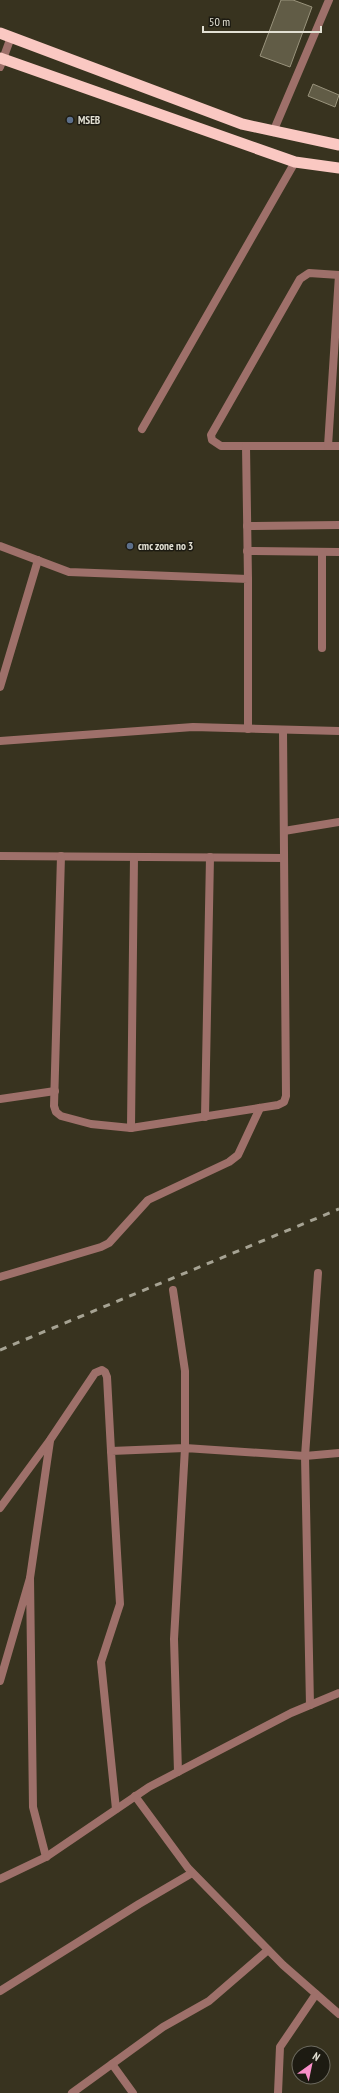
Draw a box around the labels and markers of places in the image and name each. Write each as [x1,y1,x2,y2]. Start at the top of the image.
place label: MSEB [78,113,101,127]
marker: MSEB [65,115,75,125]
place label: cmc zone no 3 [138,539,193,553]
marker: cmc zone no 3 [125,541,135,551]

